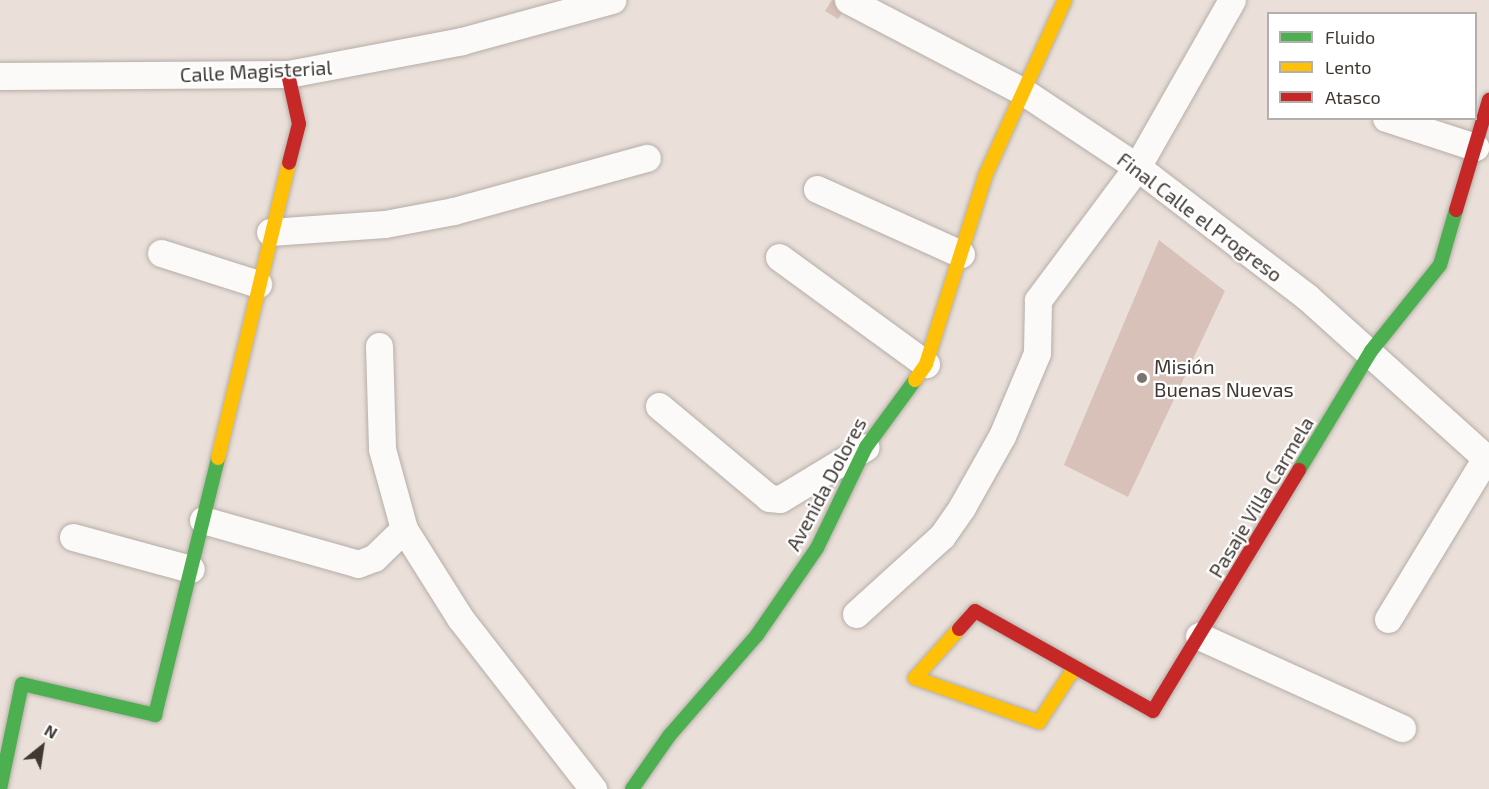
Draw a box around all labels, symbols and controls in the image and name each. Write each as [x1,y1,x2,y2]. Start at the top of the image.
legend [1267,12,1477,120]
text: Fluido [1325,26,1375,48]
street label: Calle Magisterial [179,55,333,87]
text: Lento [1325,56,1371,78]
text: Atasco [1325,86,1381,108]
street label: Final Calle el Progreso [1112,147,1288,287]
place label: Misión Buenas Nuevas [1154,354,1294,401]
marker: Misión Buenas Nuevas [1135,371,1149,385]
street label: Pasaje Villa Carmela [1203,412,1319,582]
street label: Avenida Dolores [781,413,871,555]
north arrow [12,717,72,777]
text: N [41,720,61,742]

